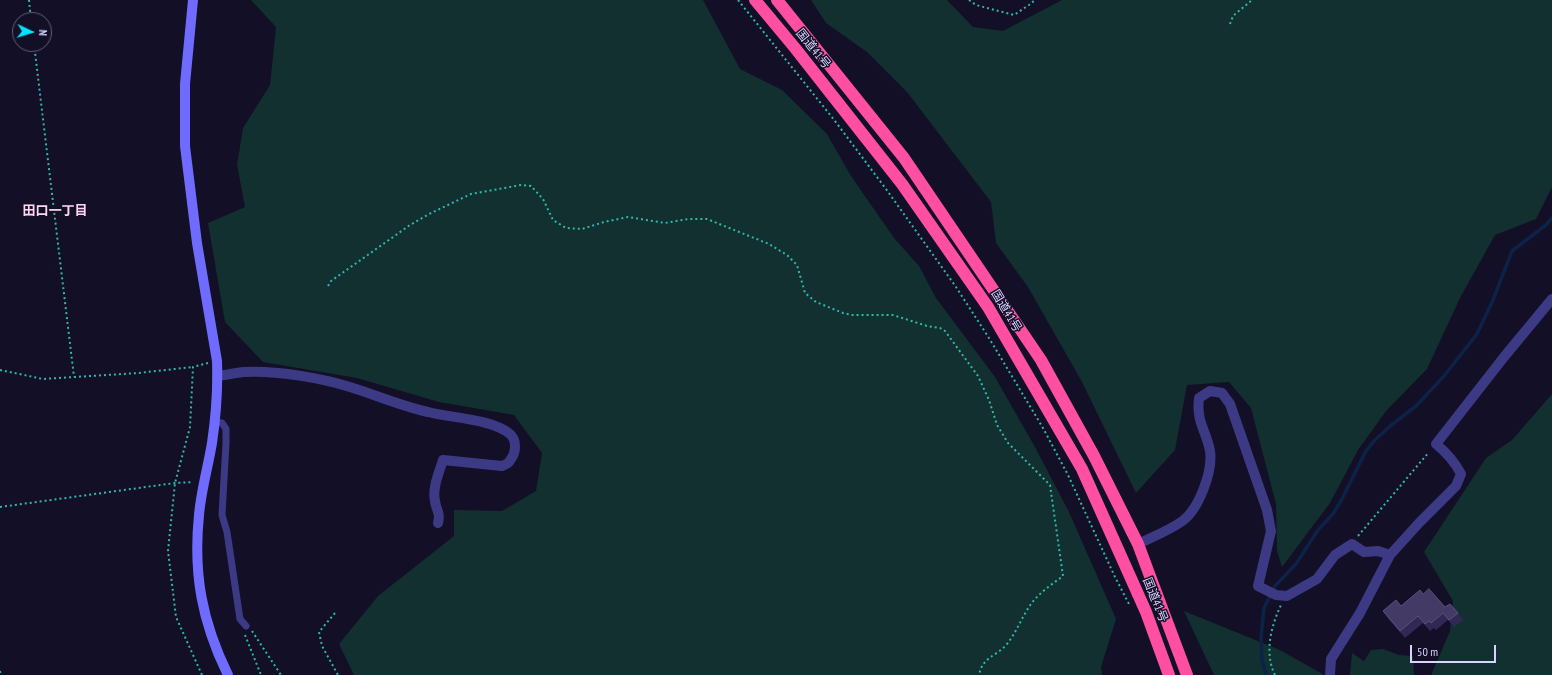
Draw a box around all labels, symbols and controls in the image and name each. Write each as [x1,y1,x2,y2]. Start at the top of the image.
north arrow [12,12,52,52]
street label: 国道41号 [793,26,833,72]
text: N [36,29,50,36]
district label: 田口一丁目 [23,203,87,219]
street label: 国道41号 [988,287,1024,335]
street label: 国道41号 [1140,576,1170,624]
scale bar [1412,637,1498,663]
text: 50 m [1417,644,1438,659]

